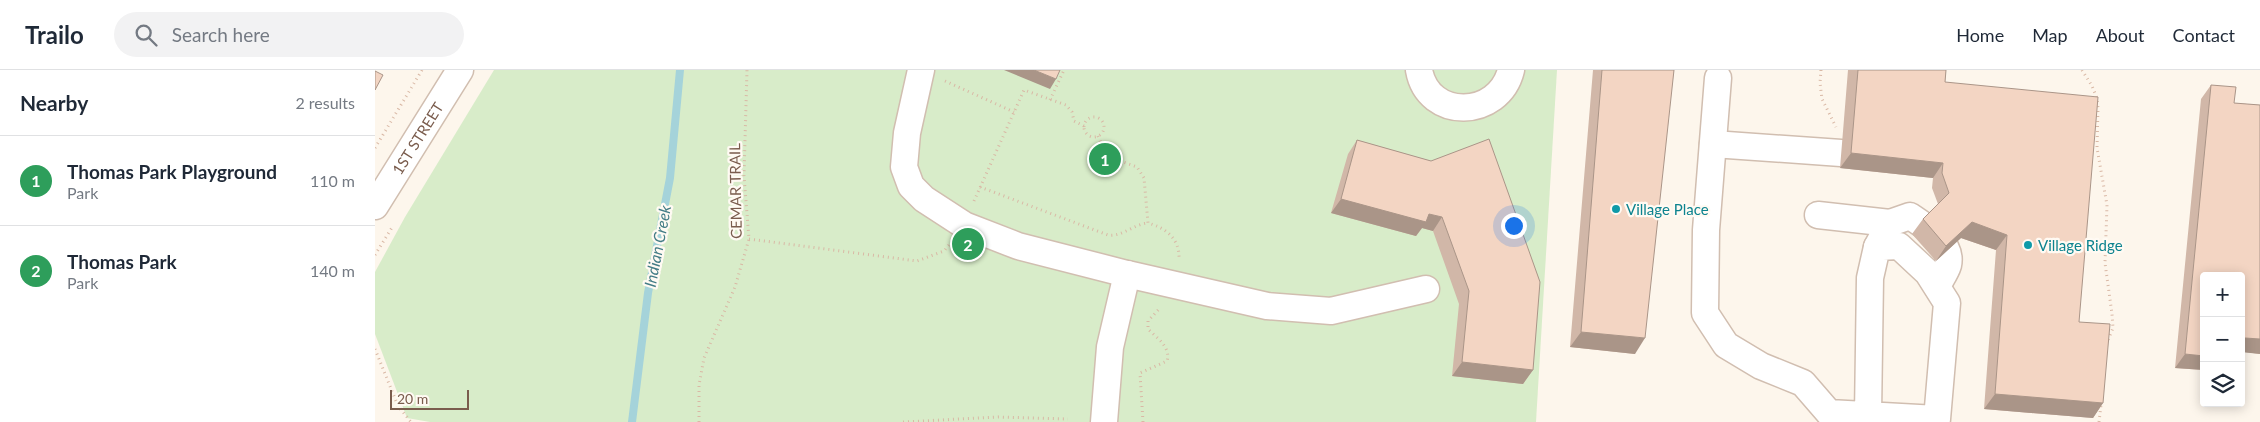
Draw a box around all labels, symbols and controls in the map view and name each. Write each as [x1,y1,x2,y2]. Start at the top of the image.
search box [114,12,464,57]
text: Trailo [25,20,84,49]
icon: search [132,21,160,49]
text: Search here [172,23,270,46]
text: Home [1956,24,2004,46]
text: Map [2032,24,2068,46]
text: About [2096,24,2145,46]
text: Contact [2173,24,2235,46]
text: Nearby [20,90,88,115]
text: 2 results [295,93,355,112]
street label: 1ST STREET [388,99,447,178]
pin: 1 [1089,140,1121,178]
street label: CEMAR TRAIL [725,143,745,239]
text: Thomas Park Playground [67,160,277,183]
text: 1 [31,171,41,190]
text: 110 m [310,171,355,190]
text: Park [67,183,98,202]
place label: Village Place [1626,200,1709,218]
water label: Indian Creek [640,203,674,289]
marker: Village Place [1610,203,1622,215]
your location [1501,213,1527,239]
pin: 2 [952,225,984,263]
place label: Village Ridge [2038,236,2123,254]
marker: Village Ridge [2022,239,2034,251]
text: Thomas Park [67,250,177,273]
text: 2 [31,261,41,280]
text: 140 m [310,261,355,280]
map controls [2200,272,2245,407]
button: + [2200,272,2245,317]
text: Park [67,273,98,292]
button: − [2200,317,2245,362]
button: layers [2200,362,2245,407]
scale bar [390,387,469,410]
text: 20 m [397,390,428,407]

